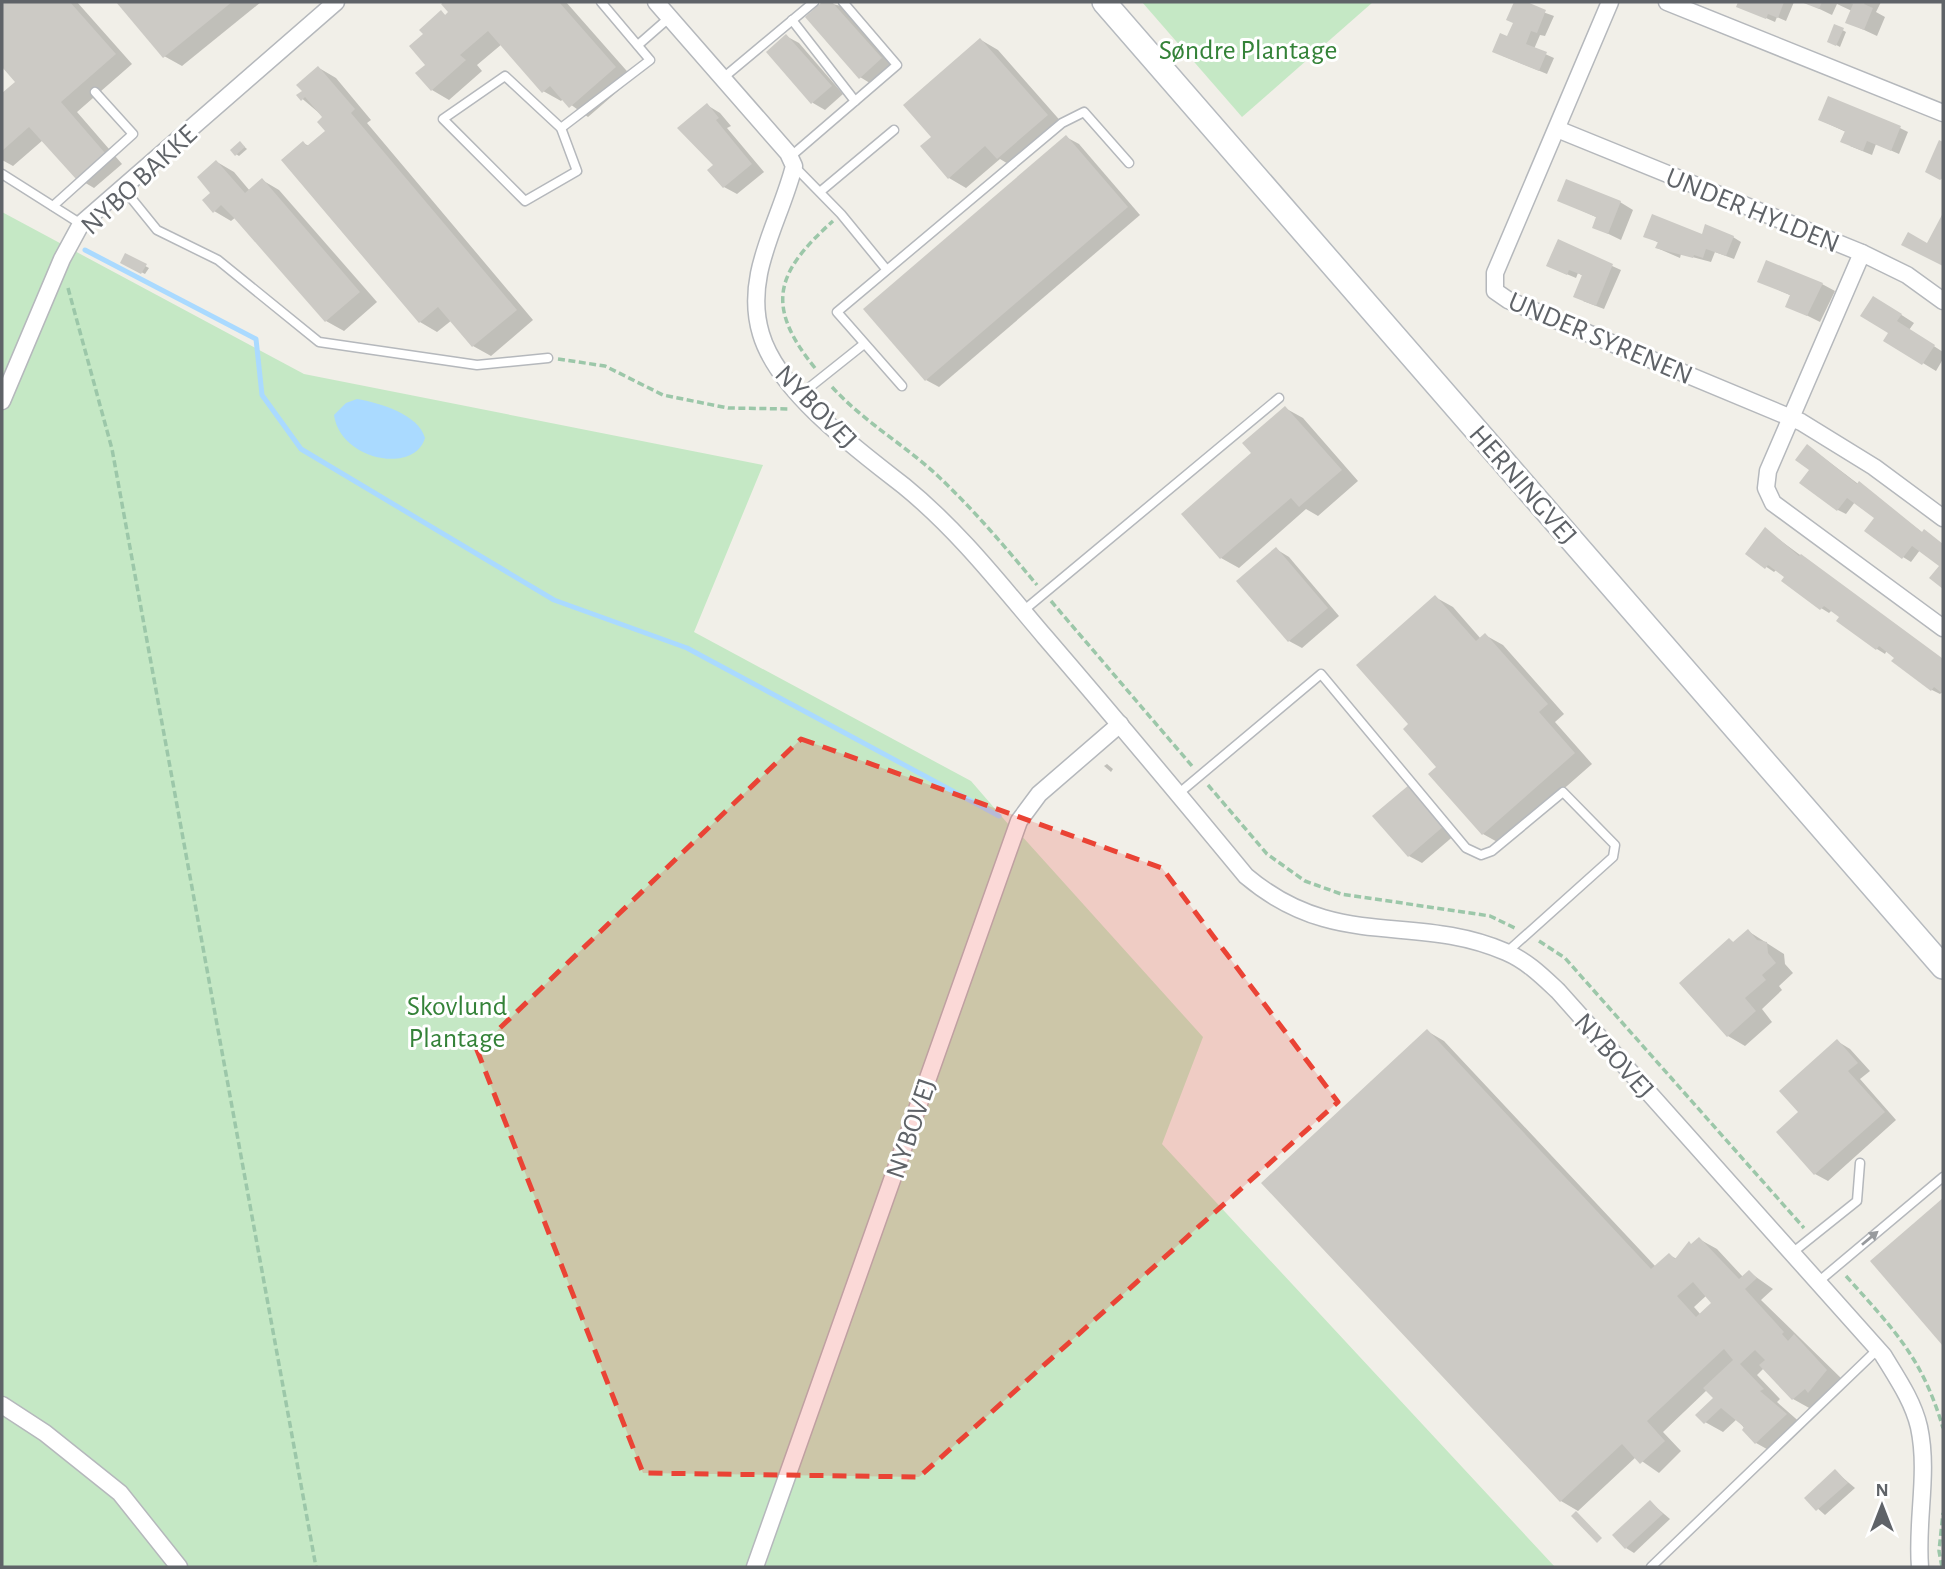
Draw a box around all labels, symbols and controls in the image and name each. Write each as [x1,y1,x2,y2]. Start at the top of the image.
park label: Søndre Plantage [1159,37,1337,65]
street label: NYBO BAKKE [76,120,203,241]
street label: UNDER HYLDEN [1661,163,1843,258]
street label: UNDER SYRENEN [1504,287,1696,390]
street label: NYBOVEJ [769,360,862,455]
street label: HERNINGVEJ [1463,420,1582,550]
park label: Skovlund Plantage [407,993,507,1053]
street label: NYBOVEJ [1568,1008,1659,1104]
street label: NYBOVEJ [882,1075,942,1182]
one-way arrow [1862,1231,1879,1246]
north arrow [1847,1471,1917,1541]
text: N [1875,1481,1889,1500]

